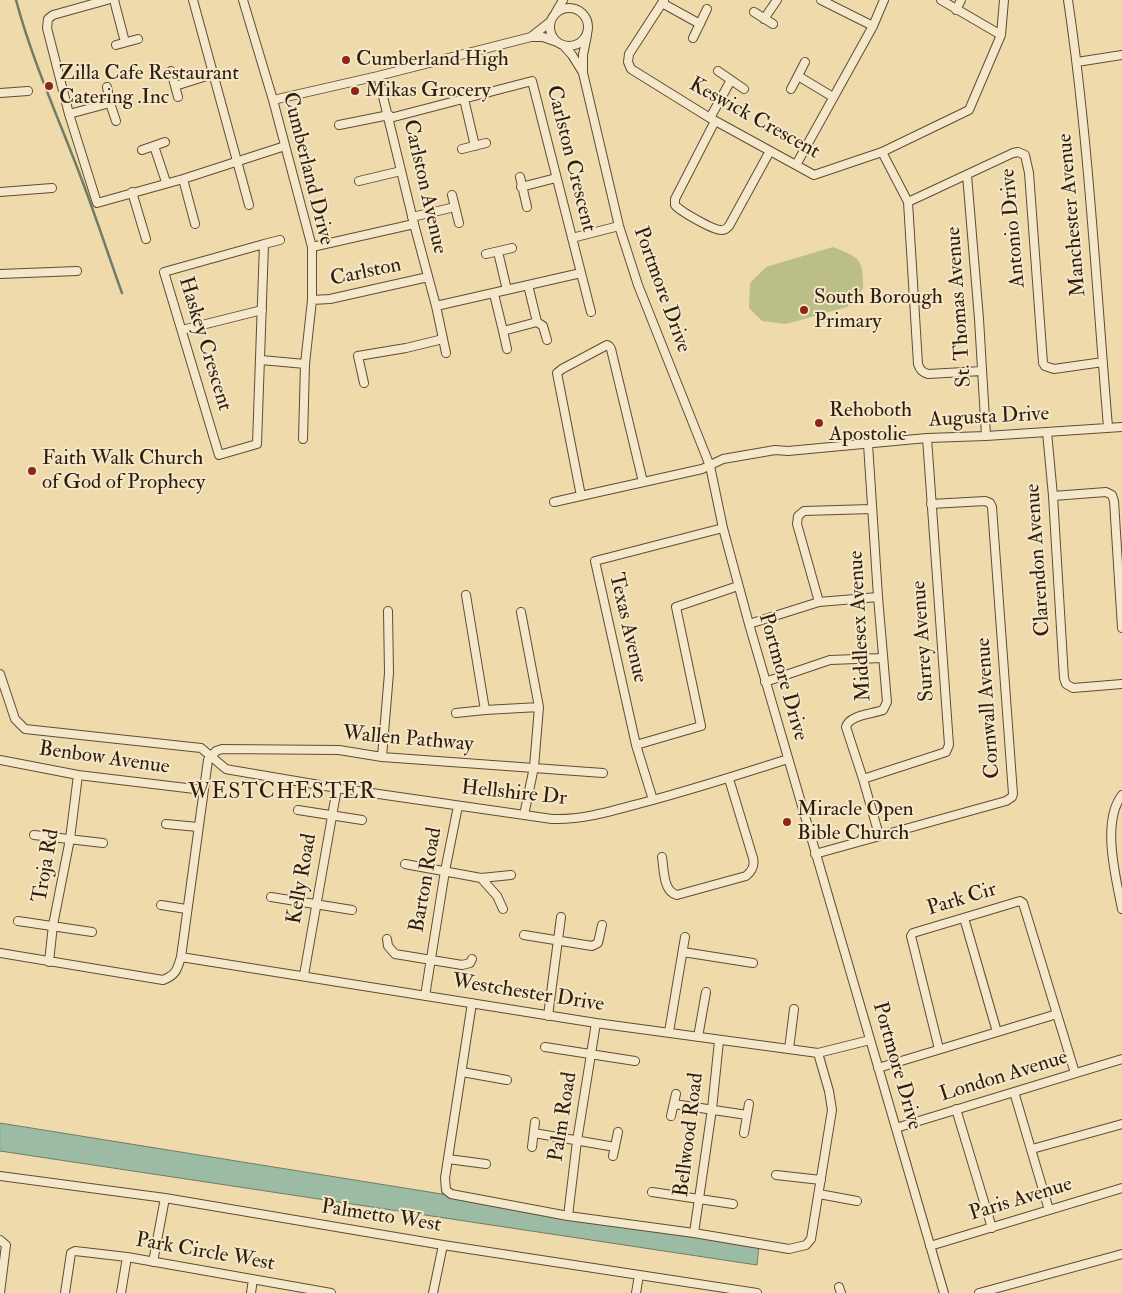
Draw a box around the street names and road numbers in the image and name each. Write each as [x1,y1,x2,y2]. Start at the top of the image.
street label: Keswick Crescent [684,73,824,165]
street label: Carlston Crescent [540,83,600,235]
street label: Cumberland Drive [276,90,338,248]
street label: Carlston Avenue [396,117,452,257]
street label: Manchester Avenue [1053,132,1093,298]
street label: Antonio Drive [996,167,1032,289]
street label: Portmore Drive [627,224,695,356]
street label: St. Thomas Avenue [942,226,978,388]
street label: Carlston [328,253,404,293]
street label: Haskey Crescent [172,274,236,414]
street label: Augusta Drive [928,402,1050,434]
street label: Clarendon Avenue [1021,483,1057,637]
street label: Middlesex Avenue [844,550,878,702]
street label: Texas Avenue [602,571,652,685]
street label: Surrey Avenue [907,580,941,702]
street label: Portmore Drive [752,610,812,744]
street label: Cornwall Avenue [971,637,1007,779]
street label: Wallen Pathway [341,722,475,758]
street label: Benbow Avenue [37,737,171,781]
street label: Hellshire Dr [460,776,568,812]
street label: Barton Road [405,826,449,934]
street label: Troja Rd [28,827,66,905]
street label: Kelly Road [283,832,323,926]
street label: Park Cir [924,878,1000,922]
street label: Westchester Drive [450,970,606,1018]
street label: Portmore Drive [866,999,926,1133]
street label: London Avenue [937,1046,1071,1108]
street label: Palm Road [544,1070,584,1164]
street label: Bellwood Road [670,1072,710,1198]
street label: Paris Avenue [967,1172,1075,1228]
street label: Palmetto West [319,1195,443,1239]
street label: Park Circle West [134,1228,276,1278]

